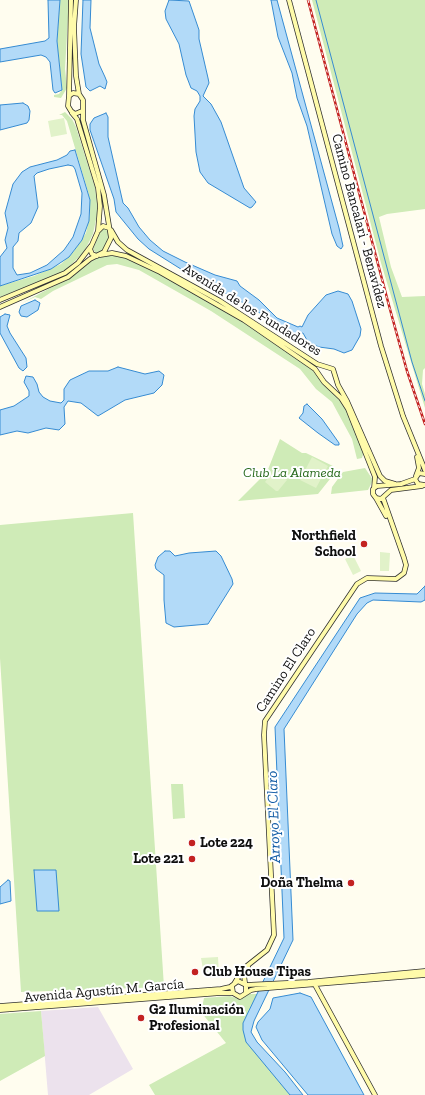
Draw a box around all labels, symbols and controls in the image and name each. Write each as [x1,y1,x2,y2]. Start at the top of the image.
street label: Camino Bancalari - Benavídez [328,132,390,310]
street label: Avenida de los Fundadores [179,260,325,360]
park label: Club La Alameda [243,465,341,481]
place label: Northfield School [291,528,356,560]
marker: Northfield School [359,539,369,549]
street label: Camino El Claro [252,624,320,716]
water label: Arroyo El Claro [263,770,285,864]
place label: Lote 224 [200,835,253,851]
marker: Lote 224 [187,838,197,848]
place label: Lote 221 [133,851,184,867]
marker: Lote 221 [187,854,197,864]
place label: Doña Thelma [261,875,343,891]
marker: Doña Thelma [346,878,356,888]
place label: Club House Tipas [203,964,311,980]
marker: Club House Tipas [190,967,200,977]
street label: Avenida Agustín M. García [23,976,185,1006]
place label: G2 Iluminación Profesional [149,1002,244,1034]
marker: G2 Iluminación Profesional [136,1013,146,1023]

